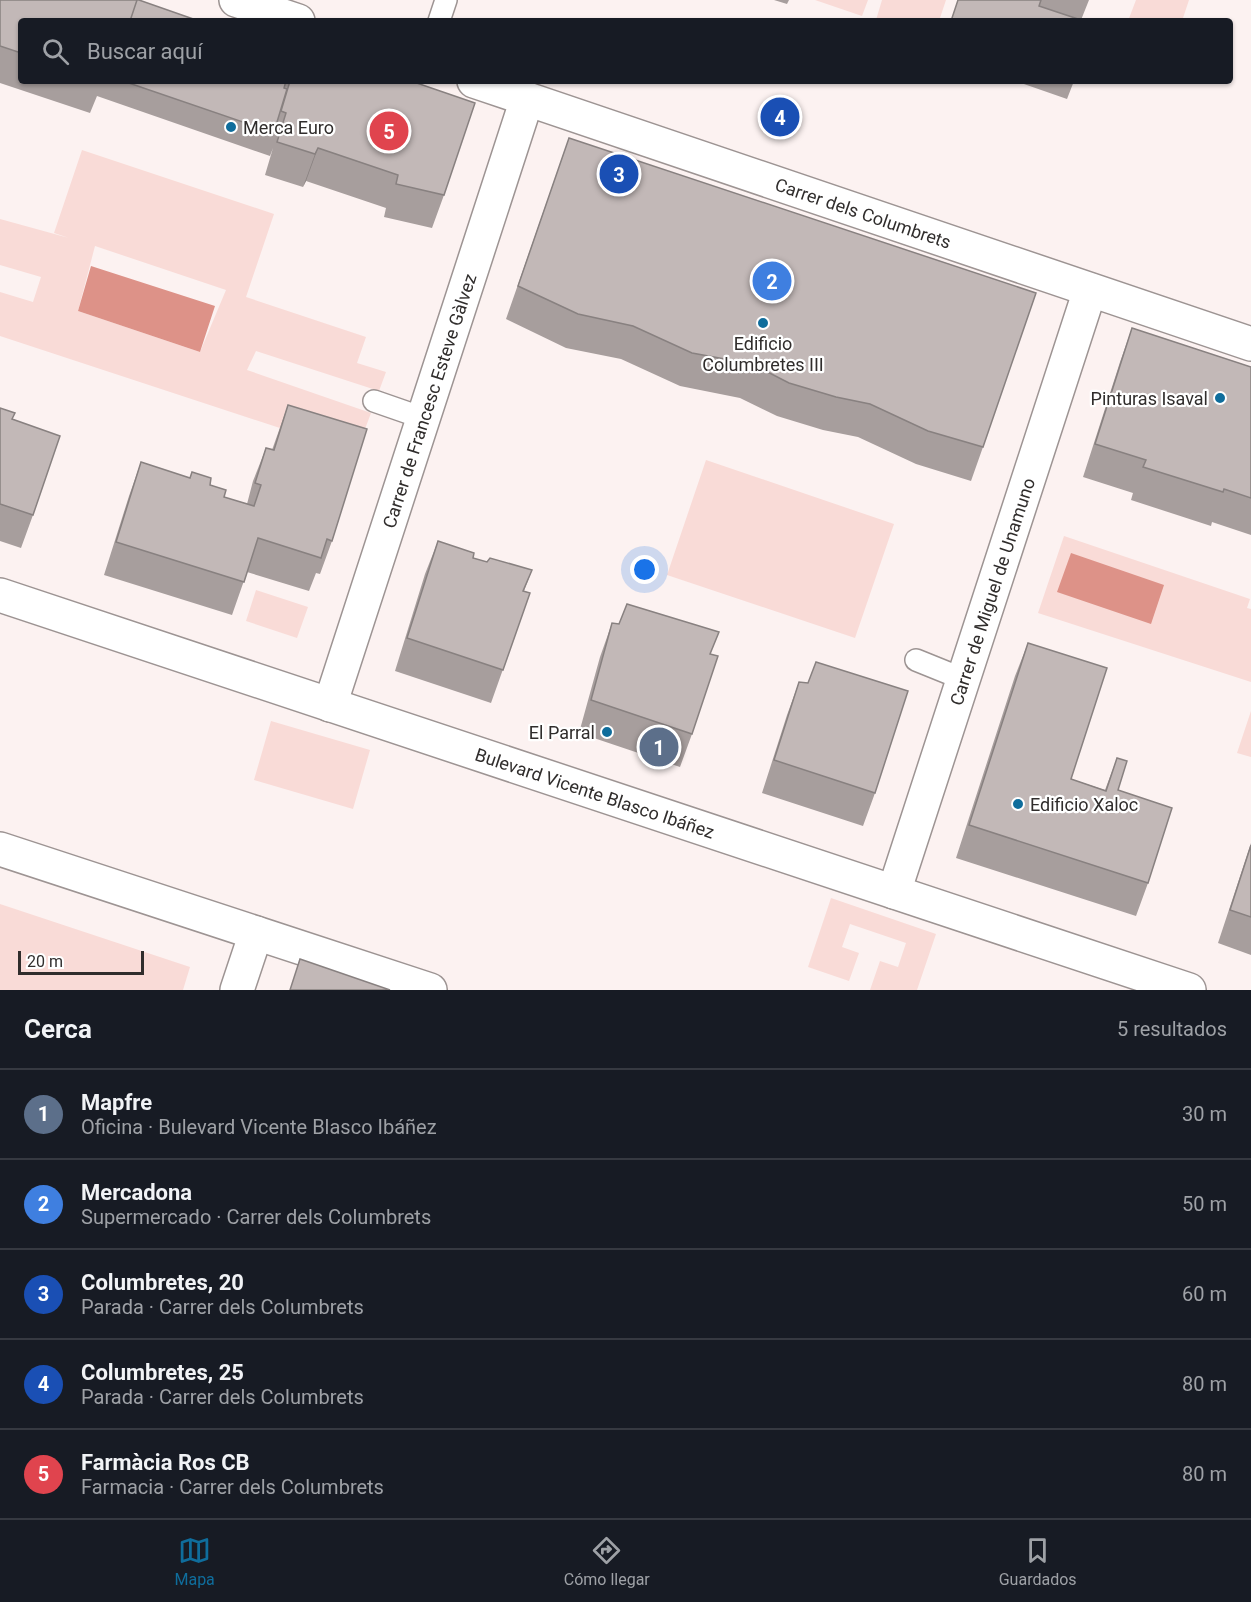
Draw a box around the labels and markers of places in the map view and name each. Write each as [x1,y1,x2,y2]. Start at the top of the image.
pin: 4 [760,94,800,140]
pin: 5 [370,108,408,154]
place label: Merca Euro [243,117,334,138]
marker: Merca Euro [224,120,238,134]
pin: 3 [600,152,638,196]
pin: 2 [752,258,792,304]
marker: Edificio Columbretes III [756,316,770,330]
place label: Edificio Columbretes III [702,333,824,375]
place label: Pinturas Isaval [1091,388,1208,409]
marker: Pinturas Isaval [1213,391,1227,405]
place label: El Parral [529,722,595,743]
pin: 1 [640,724,678,770]
marker: El Parral [600,725,614,739]
place label: Edificio Xaloc [1030,794,1138,815]
marker: Edificio Xaloc [1011,797,1025,811]

